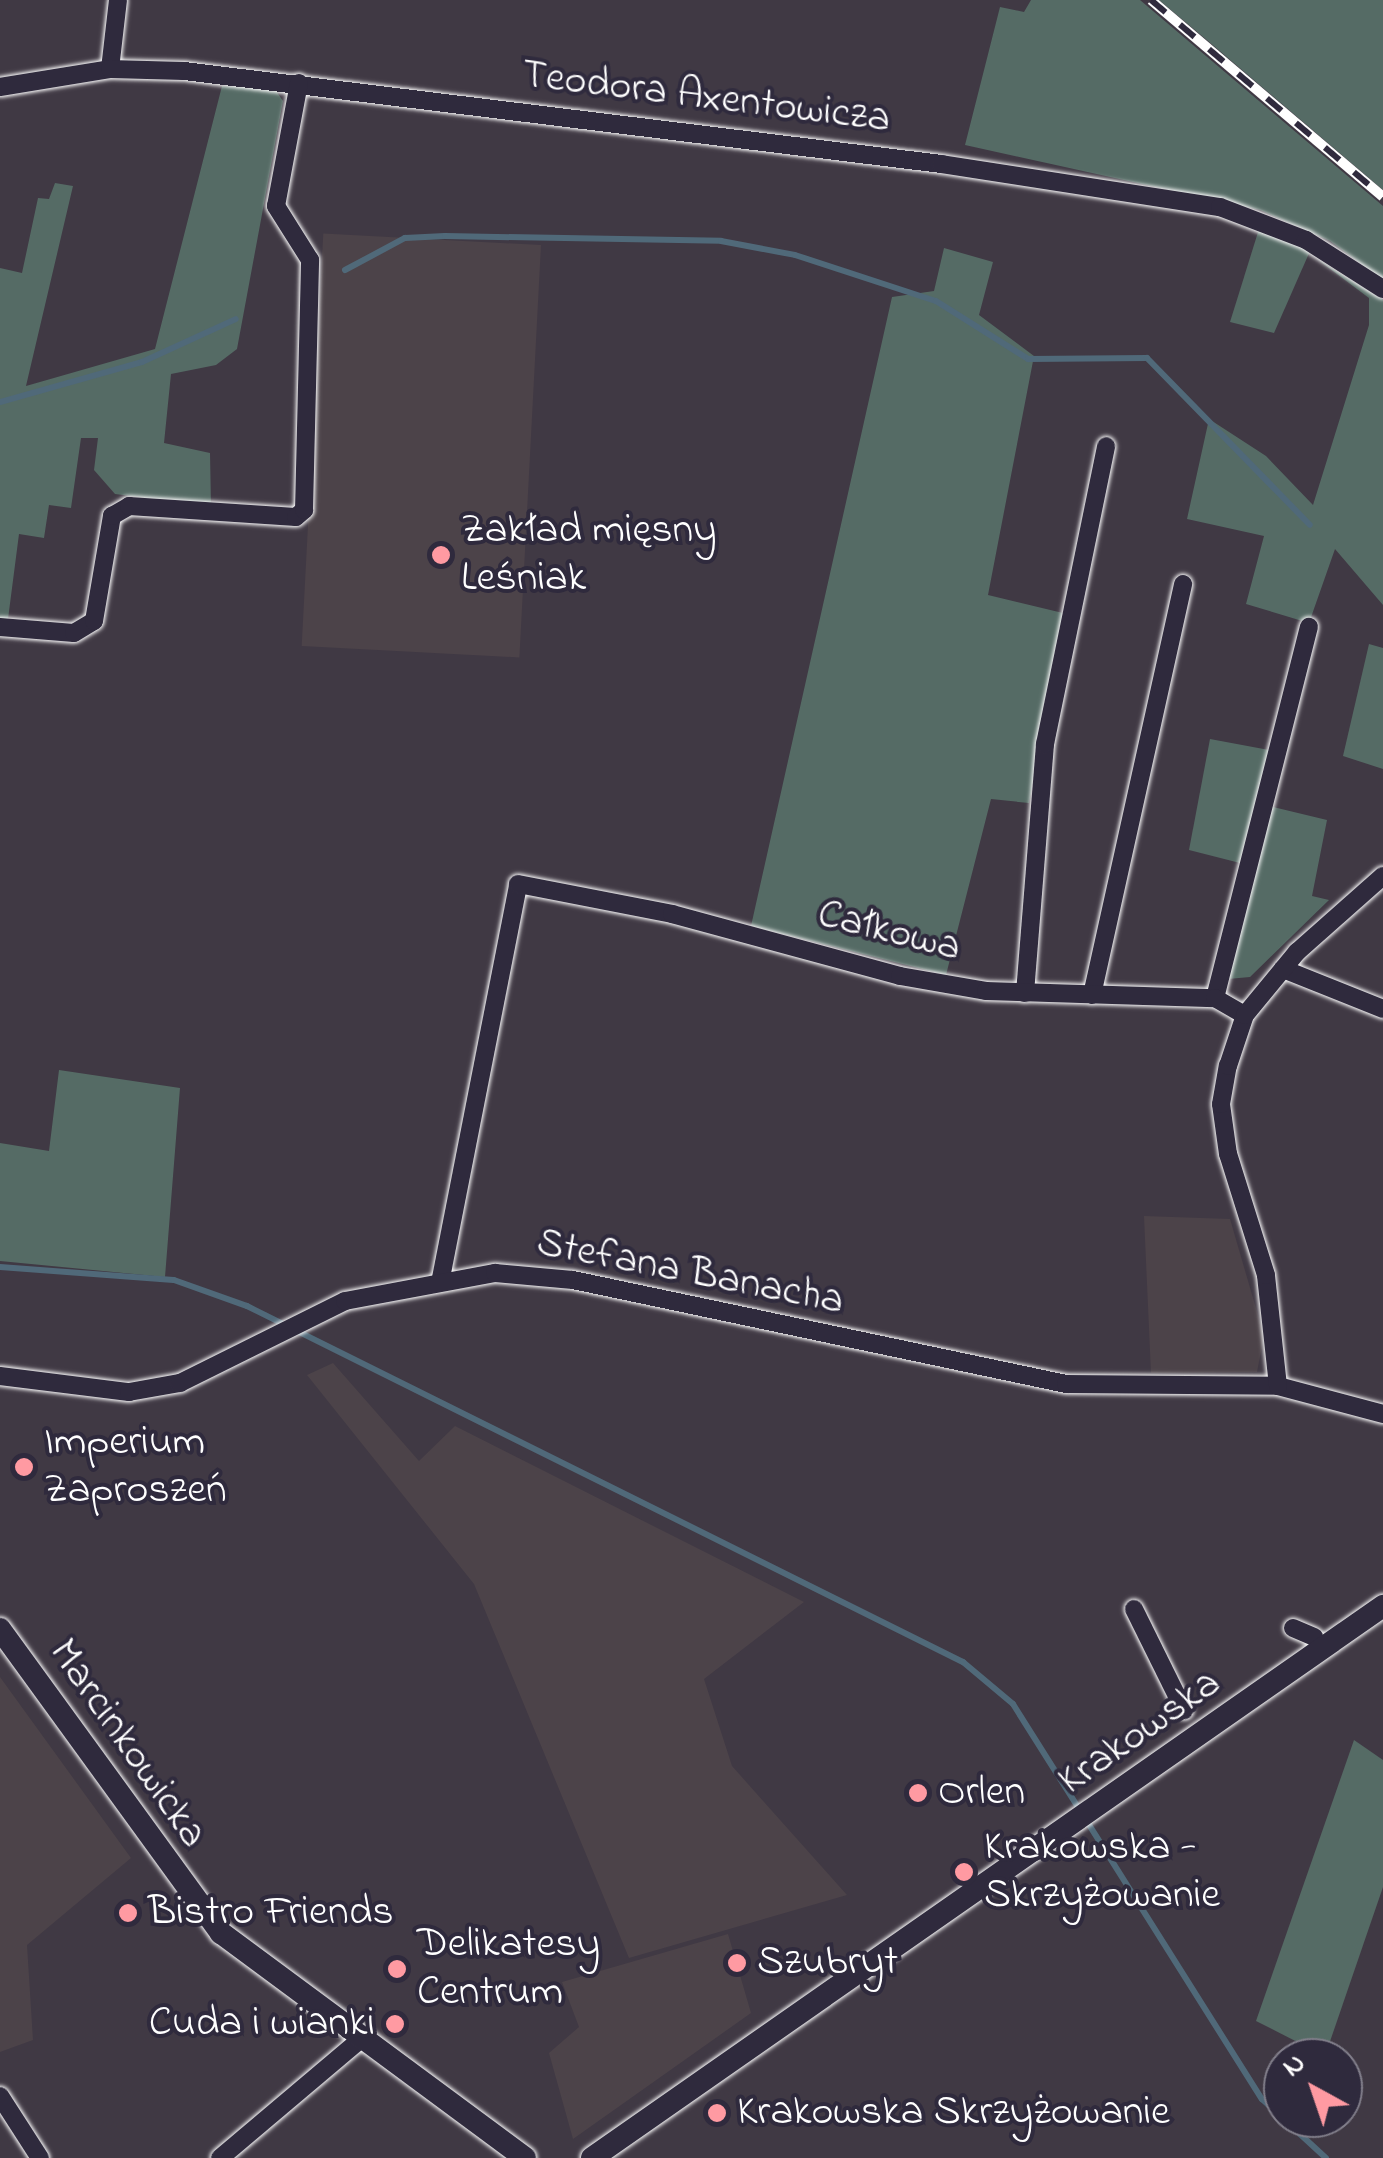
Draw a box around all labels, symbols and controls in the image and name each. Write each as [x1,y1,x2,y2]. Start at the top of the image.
street label: Teodora Axentowicza [519,50,893,146]
place label: Zakład mięsny Leśniak [461,506,717,604]
marker: Zakład mięsny Leśniak [430,544,452,566]
street label: Całkowa [812,890,966,974]
street label: Stefana Banacha [532,1219,848,1327]
place label: Imperium Zaproszeń [44,1418,227,1516]
marker: Imperium Zaproszeń [13,1456,35,1478]
street label: Marcinkowicka [37,1630,217,1858]
street label: Krakowska [1049,1659,1231,1807]
place label: Orlen [938,1768,1025,1818]
marker: Orlen [907,1782,929,1804]
place label: Krakowska - Skrzyżowanie [984,1823,1220,1922]
marker: Krakowska - Skrzyżowanie [953,1861,975,1883]
place label: Bistro Friends [148,1888,394,1938]
marker: Bistro Friends [117,1902,139,1924]
place label: Delikatesy Centrum [417,1920,600,2018]
place label: Szubryt [757,1938,898,1988]
marker: Szubryt [726,1952,748,1974]
marker: Delikatesy Centrum [386,1958,408,1980]
place label: Cuda i wianki [149,1999,375,2049]
marker: Cuda i wianki [384,2013,406,2035]
north arrow [1263,2038,1363,2138]
text: N [1274,2044,1315,2088]
place label: Krakowska Skrzyżowanie [737,2088,1170,2138]
marker: Krakowska Skrzyżowanie [706,2102,728,2124]

